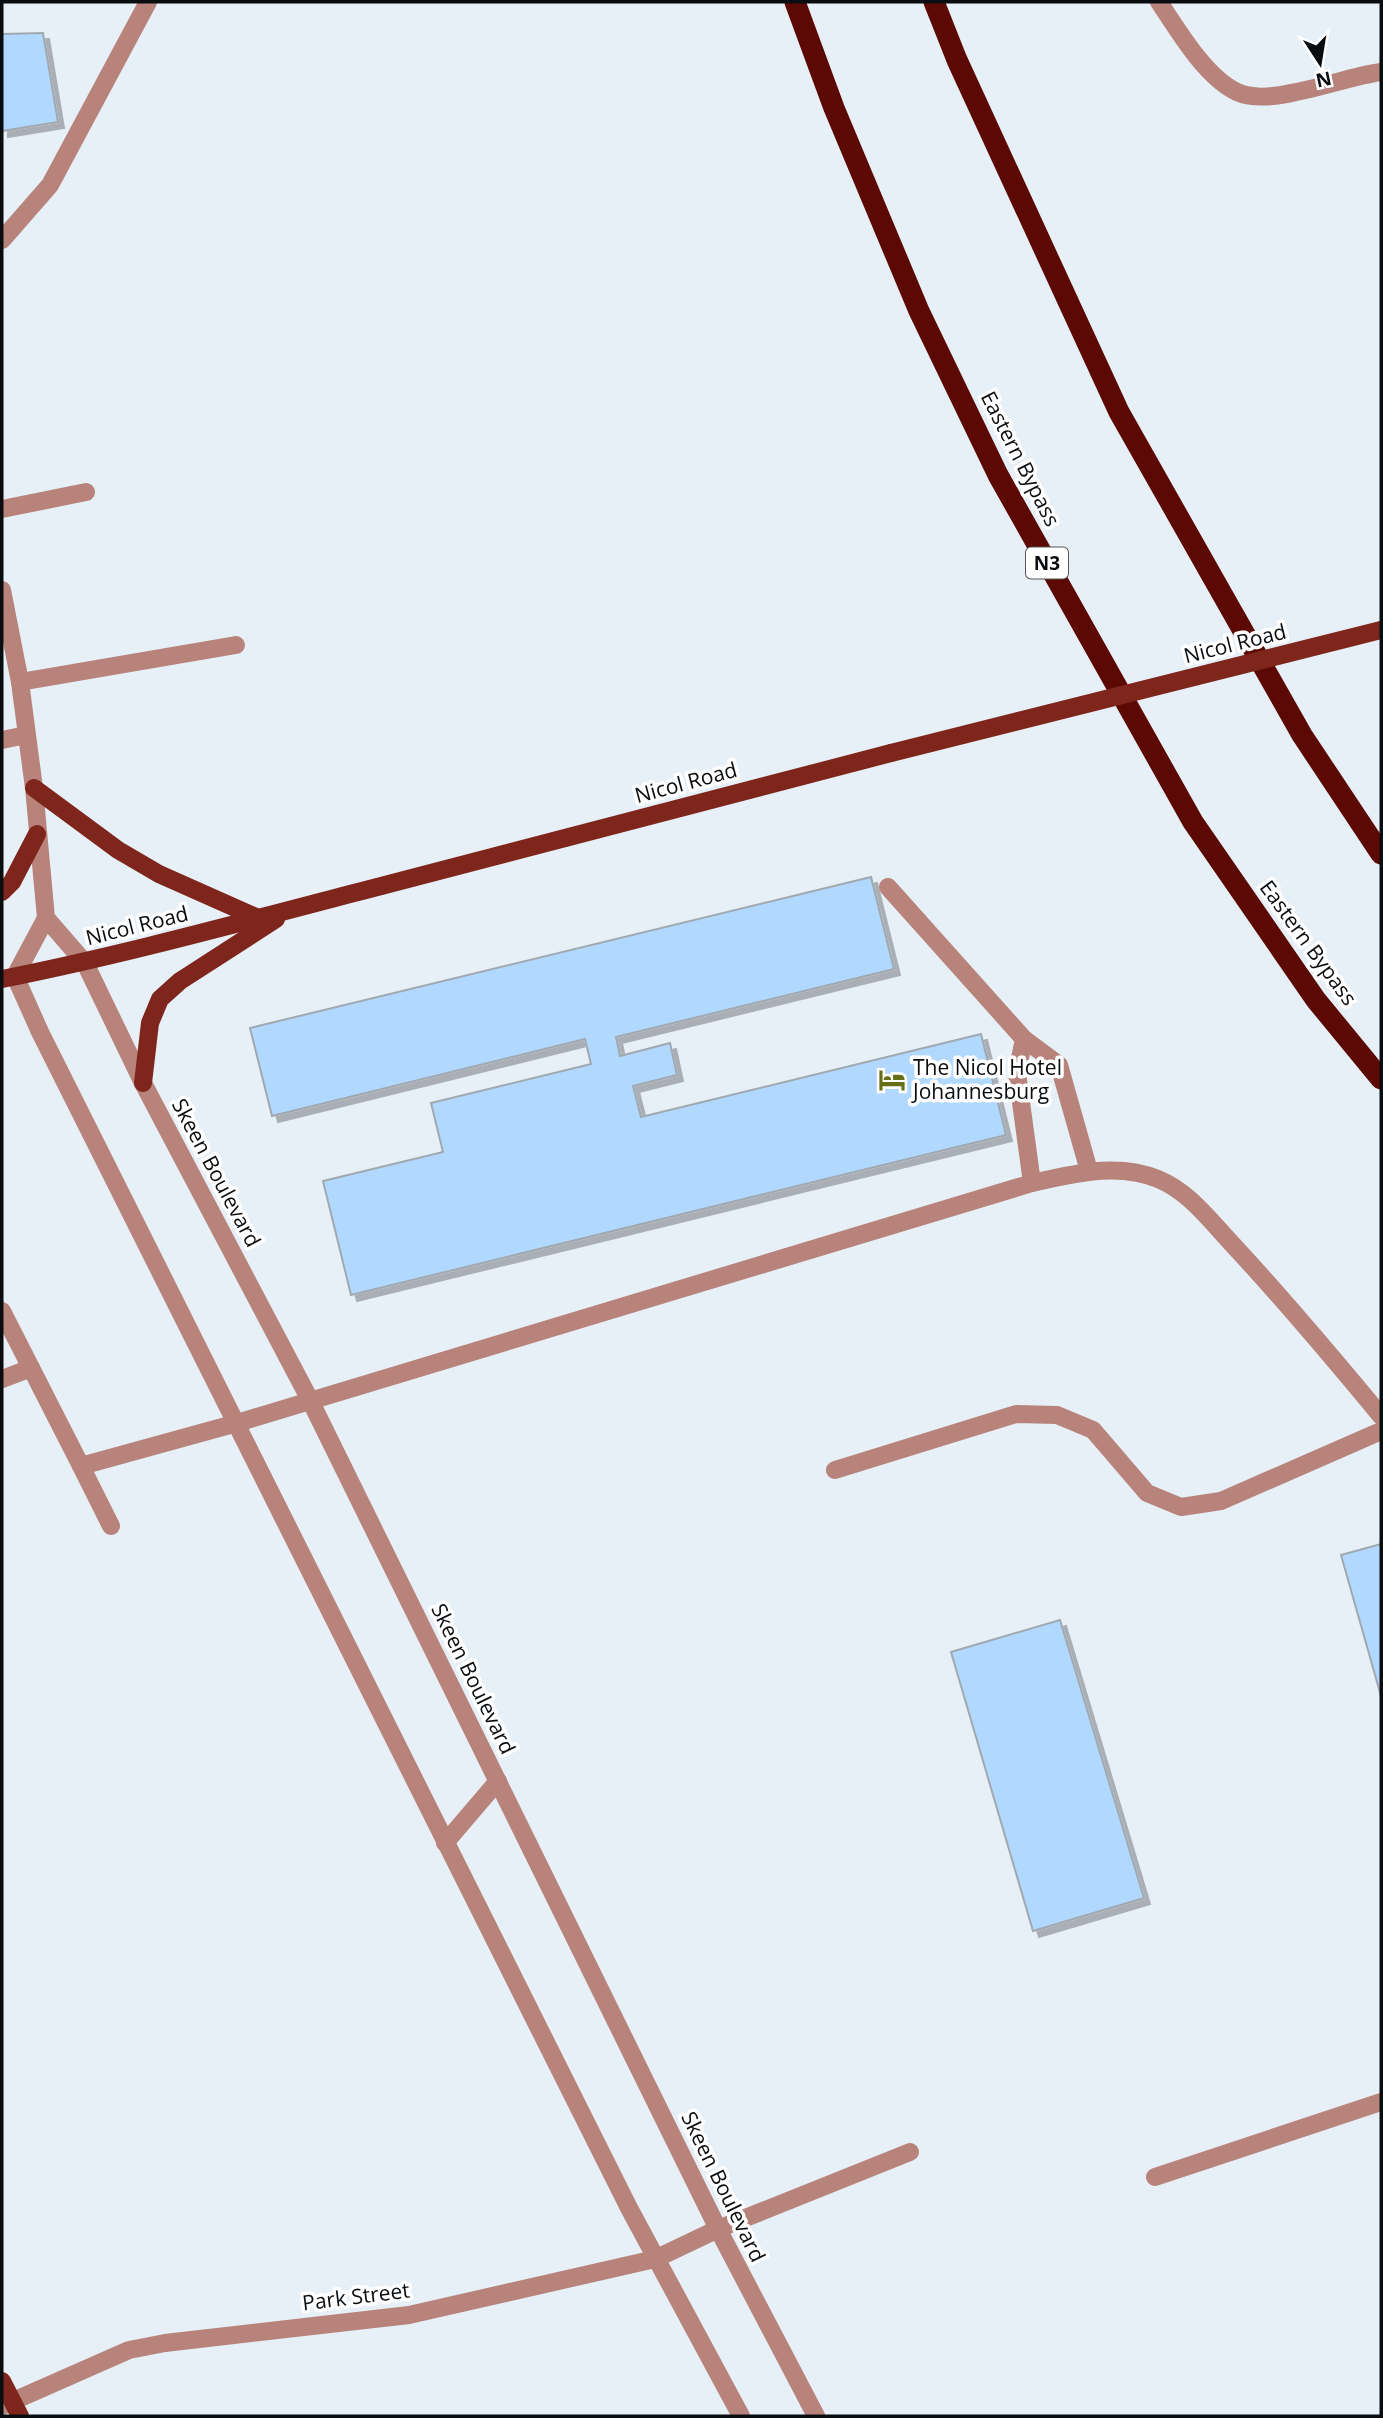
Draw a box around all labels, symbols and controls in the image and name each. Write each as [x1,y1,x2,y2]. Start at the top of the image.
north arrow [1285,28,1355,98]
text: N [1313,65,1334,94]
street label: Eastern Bypass [975,386,1067,531]
road number: N3 [1026,548,1068,578]
street label: Nicol Road [1181,617,1289,669]
street label: Nicol Road [632,755,740,809]
street label: Eastern Bypass [1254,874,1364,1011]
street label: Nicol Road [83,899,191,951]
place label: The Nicol Hotel Johannesburg [911,1053,1062,1105]
hotel icon: The Nicol Hotel Johannesburg [877,1065,907,1095]
street label: Skeen Boulevard [166,1093,268,1252]
street label: Skeen Boulevard [425,1599,522,1759]
street label: Skeen Boulevard [675,2107,772,2267]
street label: Park Street [301,2276,411,2316]

